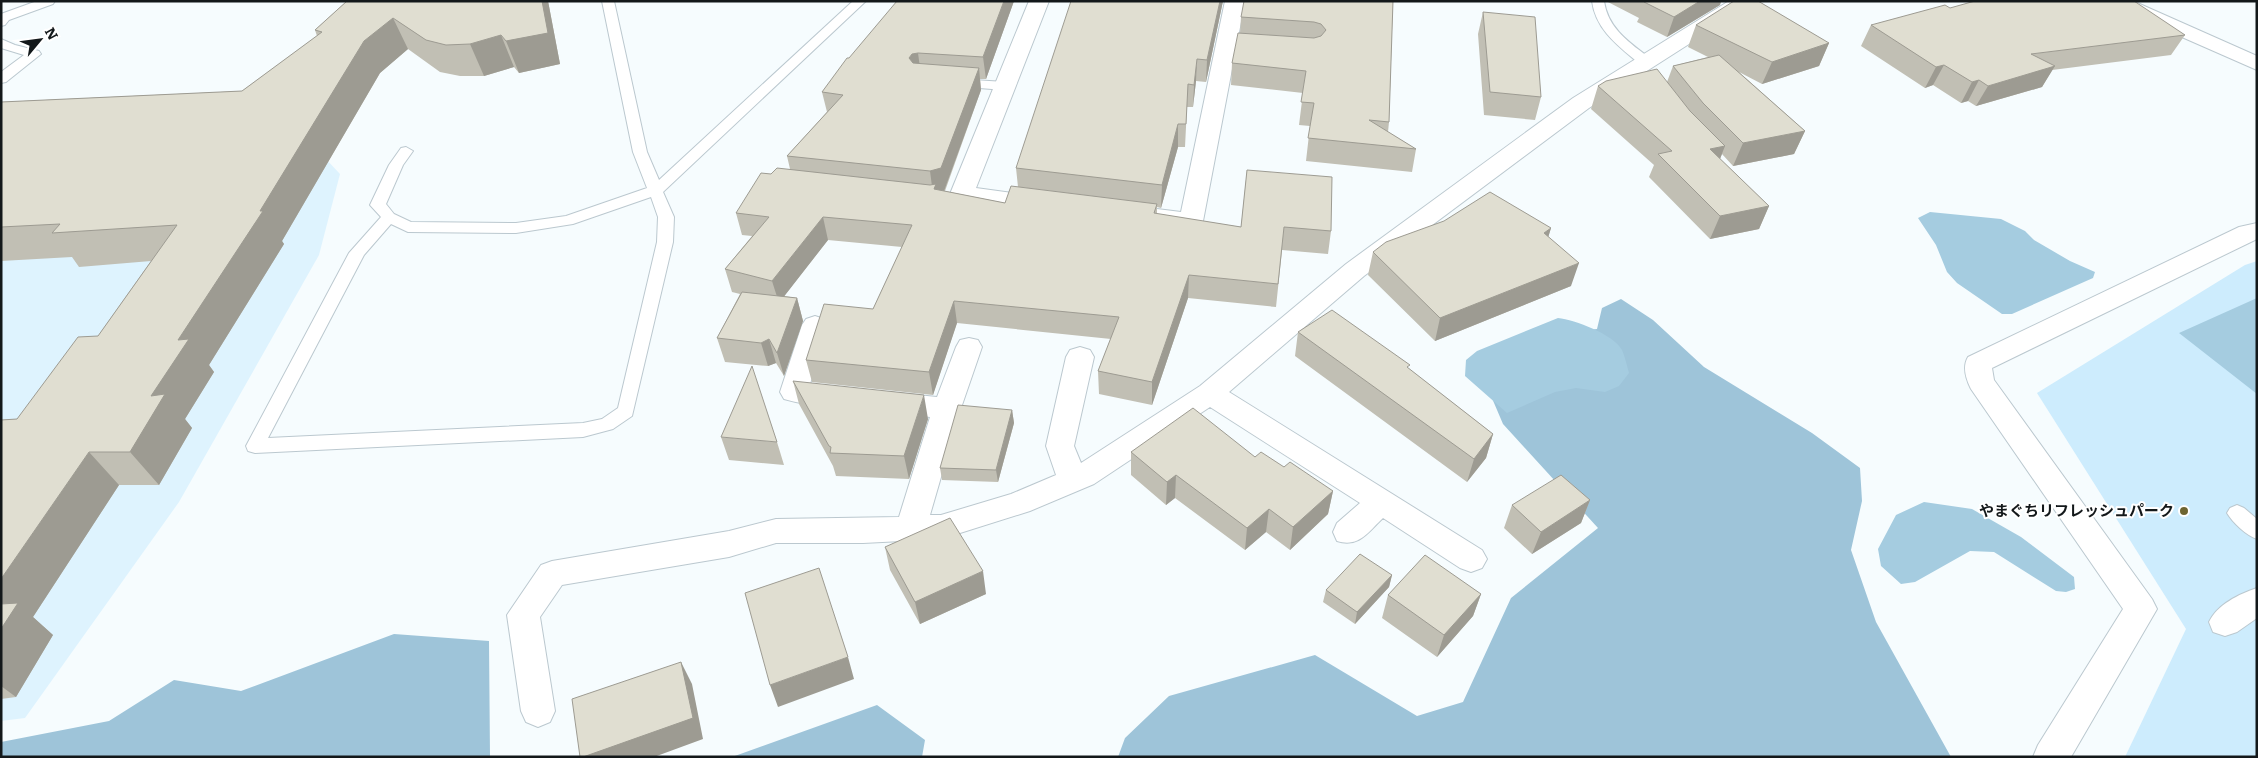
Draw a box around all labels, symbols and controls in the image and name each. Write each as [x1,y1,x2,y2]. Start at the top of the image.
north arrow [15,15,65,65]
text: N [41,23,64,43]
place label: やまぐちリフレッシュパーク [1979,498,2174,521]
marker: やまぐちリフレッシュパーク [2178,505,2190,517]

